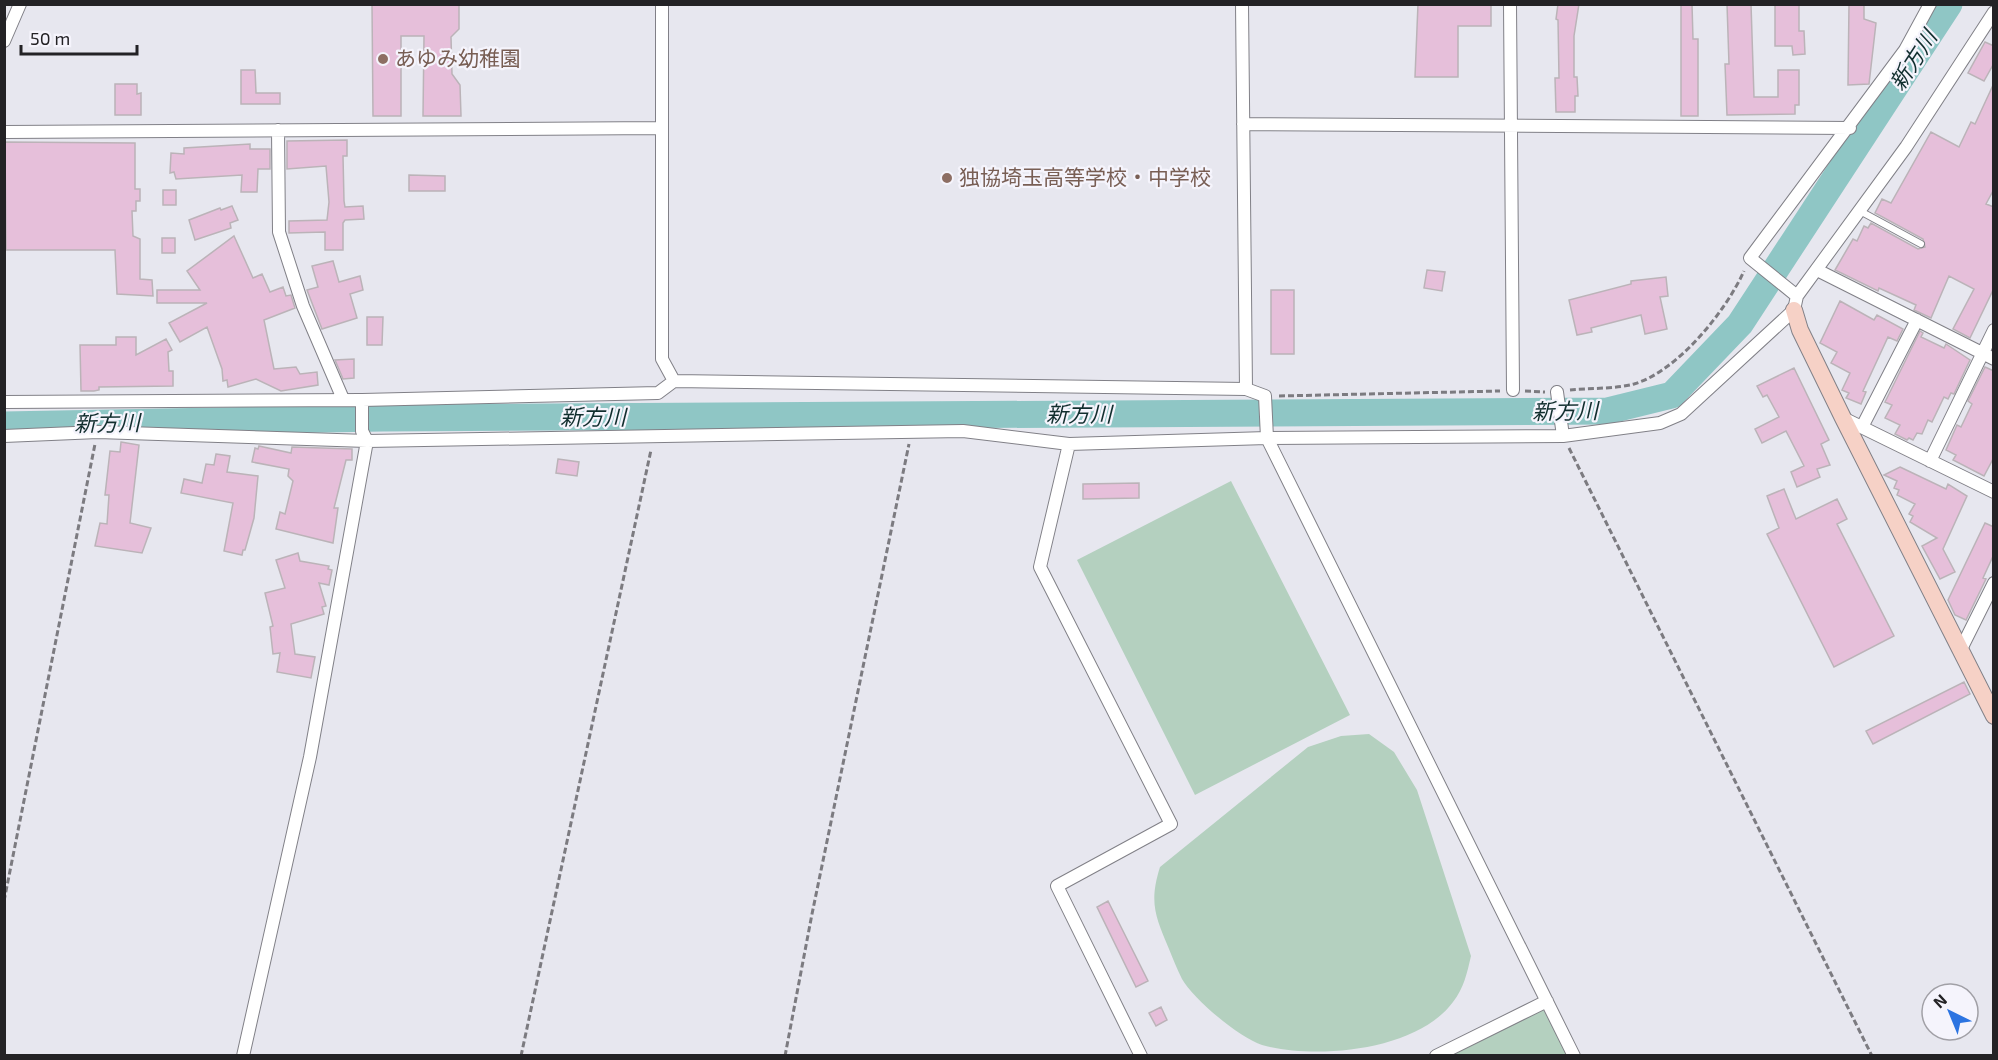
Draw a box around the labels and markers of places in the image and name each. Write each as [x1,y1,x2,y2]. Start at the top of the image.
place label: あゆみ幼稚園 [395,45,521,70]
marker: あゆみ幼稚園 [376,52,390,66]
place label: 独協埼玉高等学校・中学校 [959,164,1211,189]
marker: 独協埼玉高等学校・中学校 [940,171,954,185]

